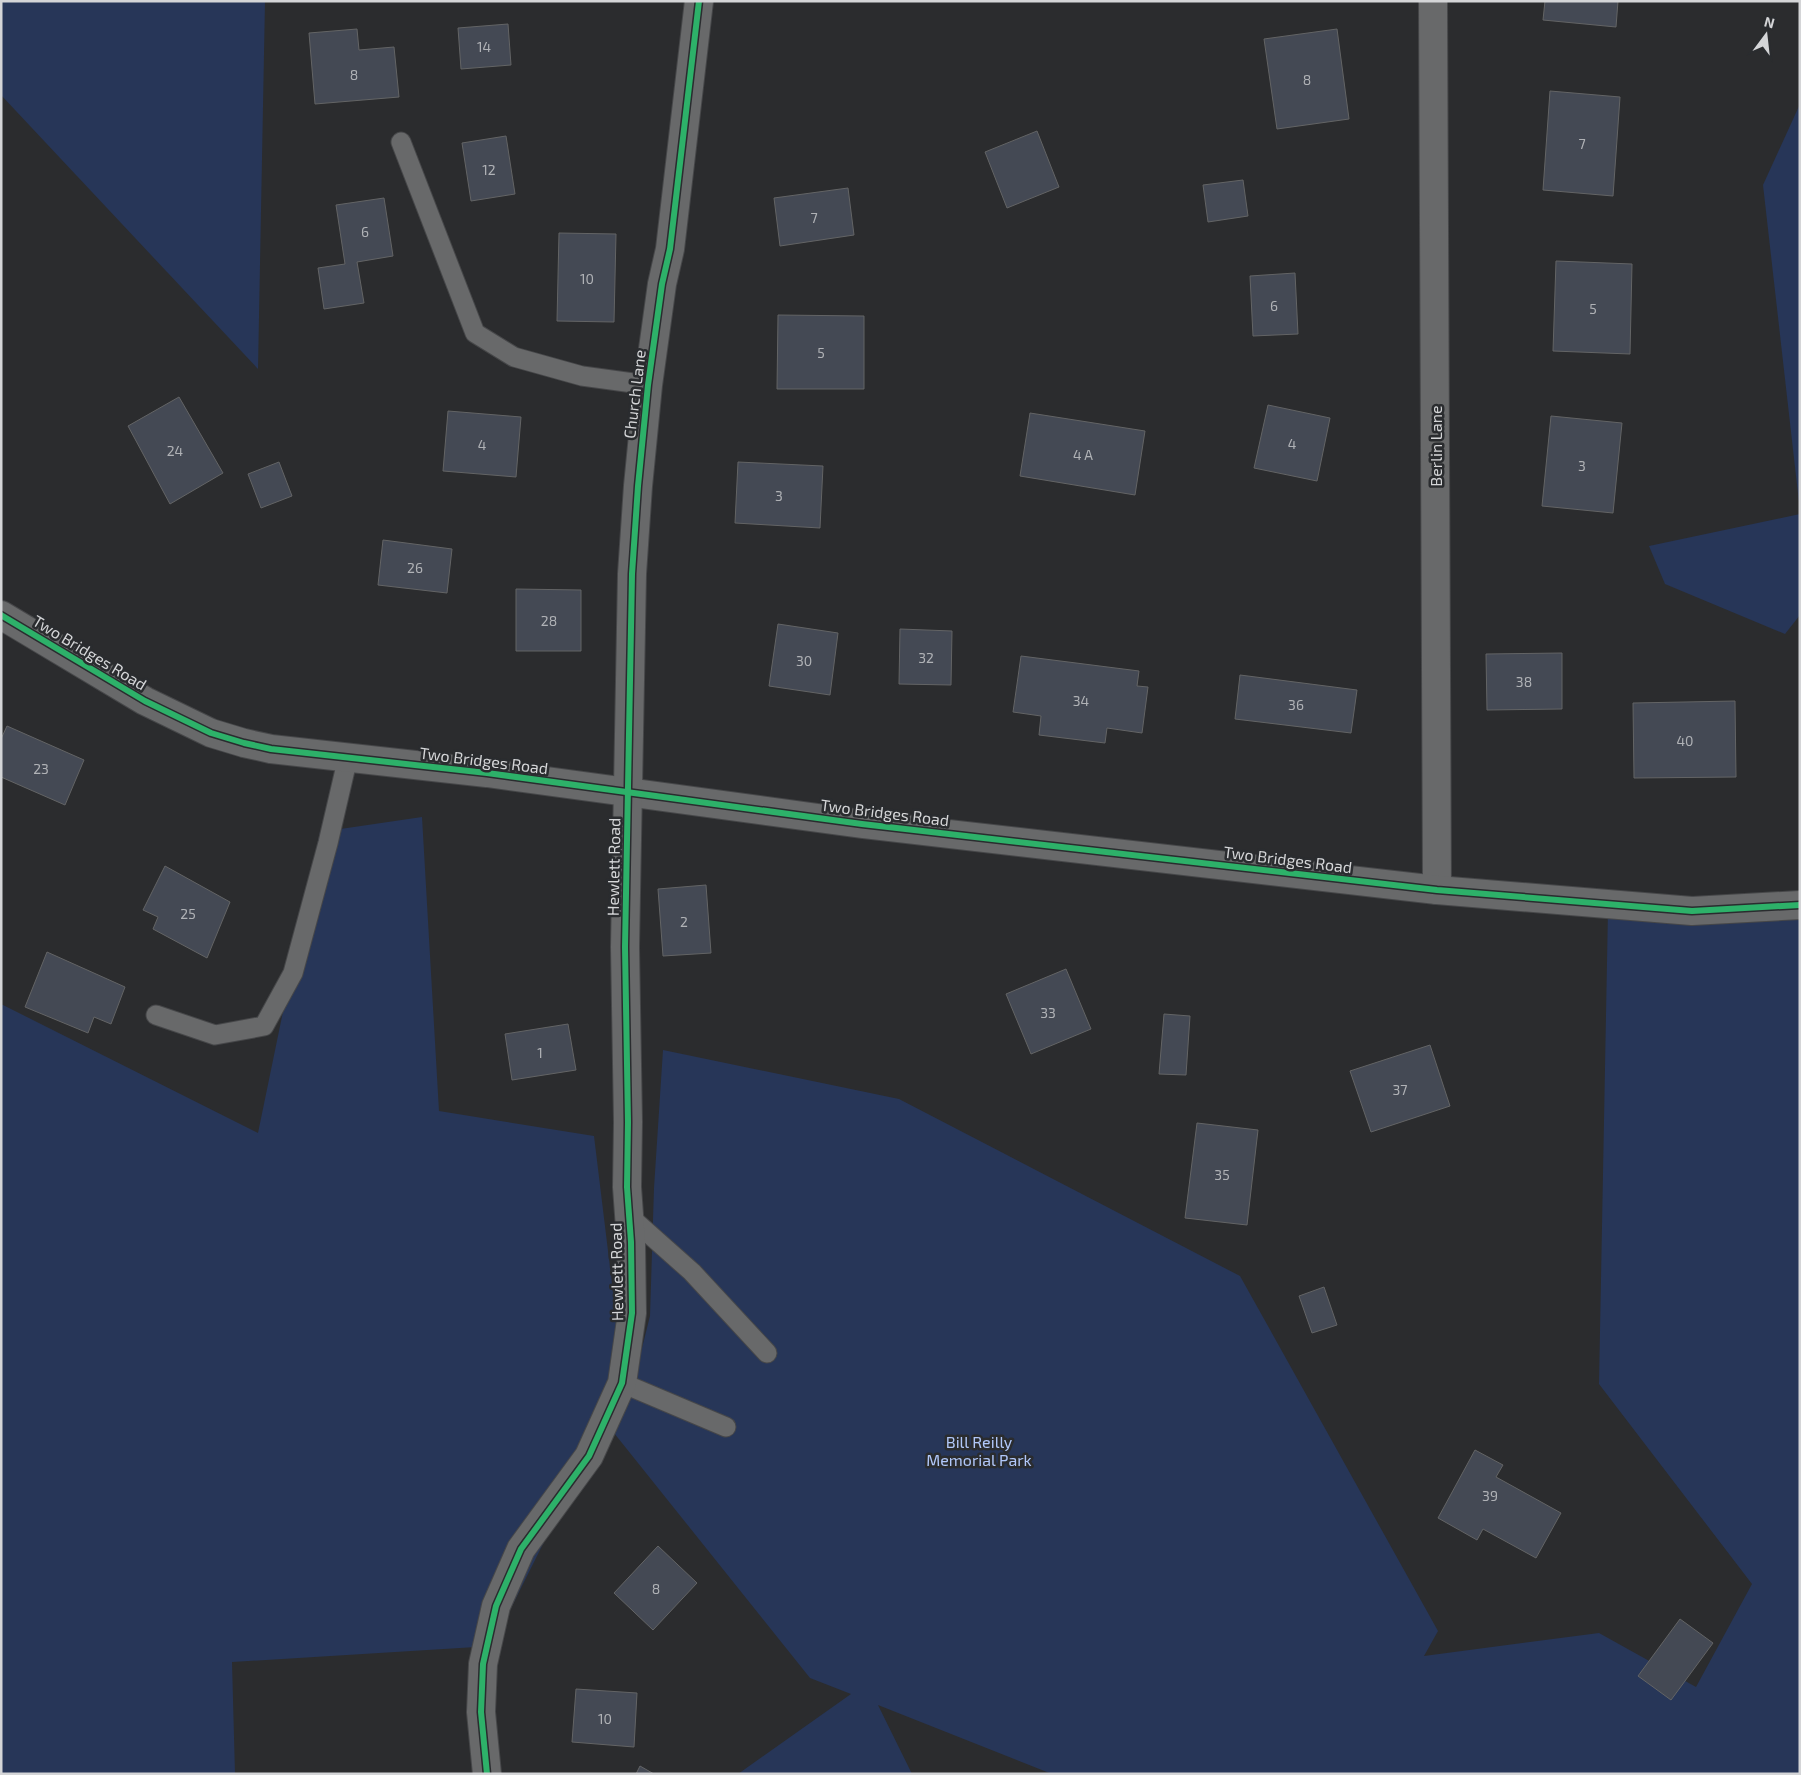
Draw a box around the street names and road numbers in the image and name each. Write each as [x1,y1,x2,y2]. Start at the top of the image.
street label: Church Lane [619,349,649,439]
street label: Berlin Lane [1426,405,1445,487]
street label: Two Bridges Road [30,611,150,693]
street label: Two Bridges Road [419,743,549,777]
street label: Two Bridges Road [820,795,950,829]
street label: Hewlett Road [603,818,623,916]
street label: Two Bridges Road [1223,842,1353,876]
street label: Hewlett Road [606,1223,626,1321]

